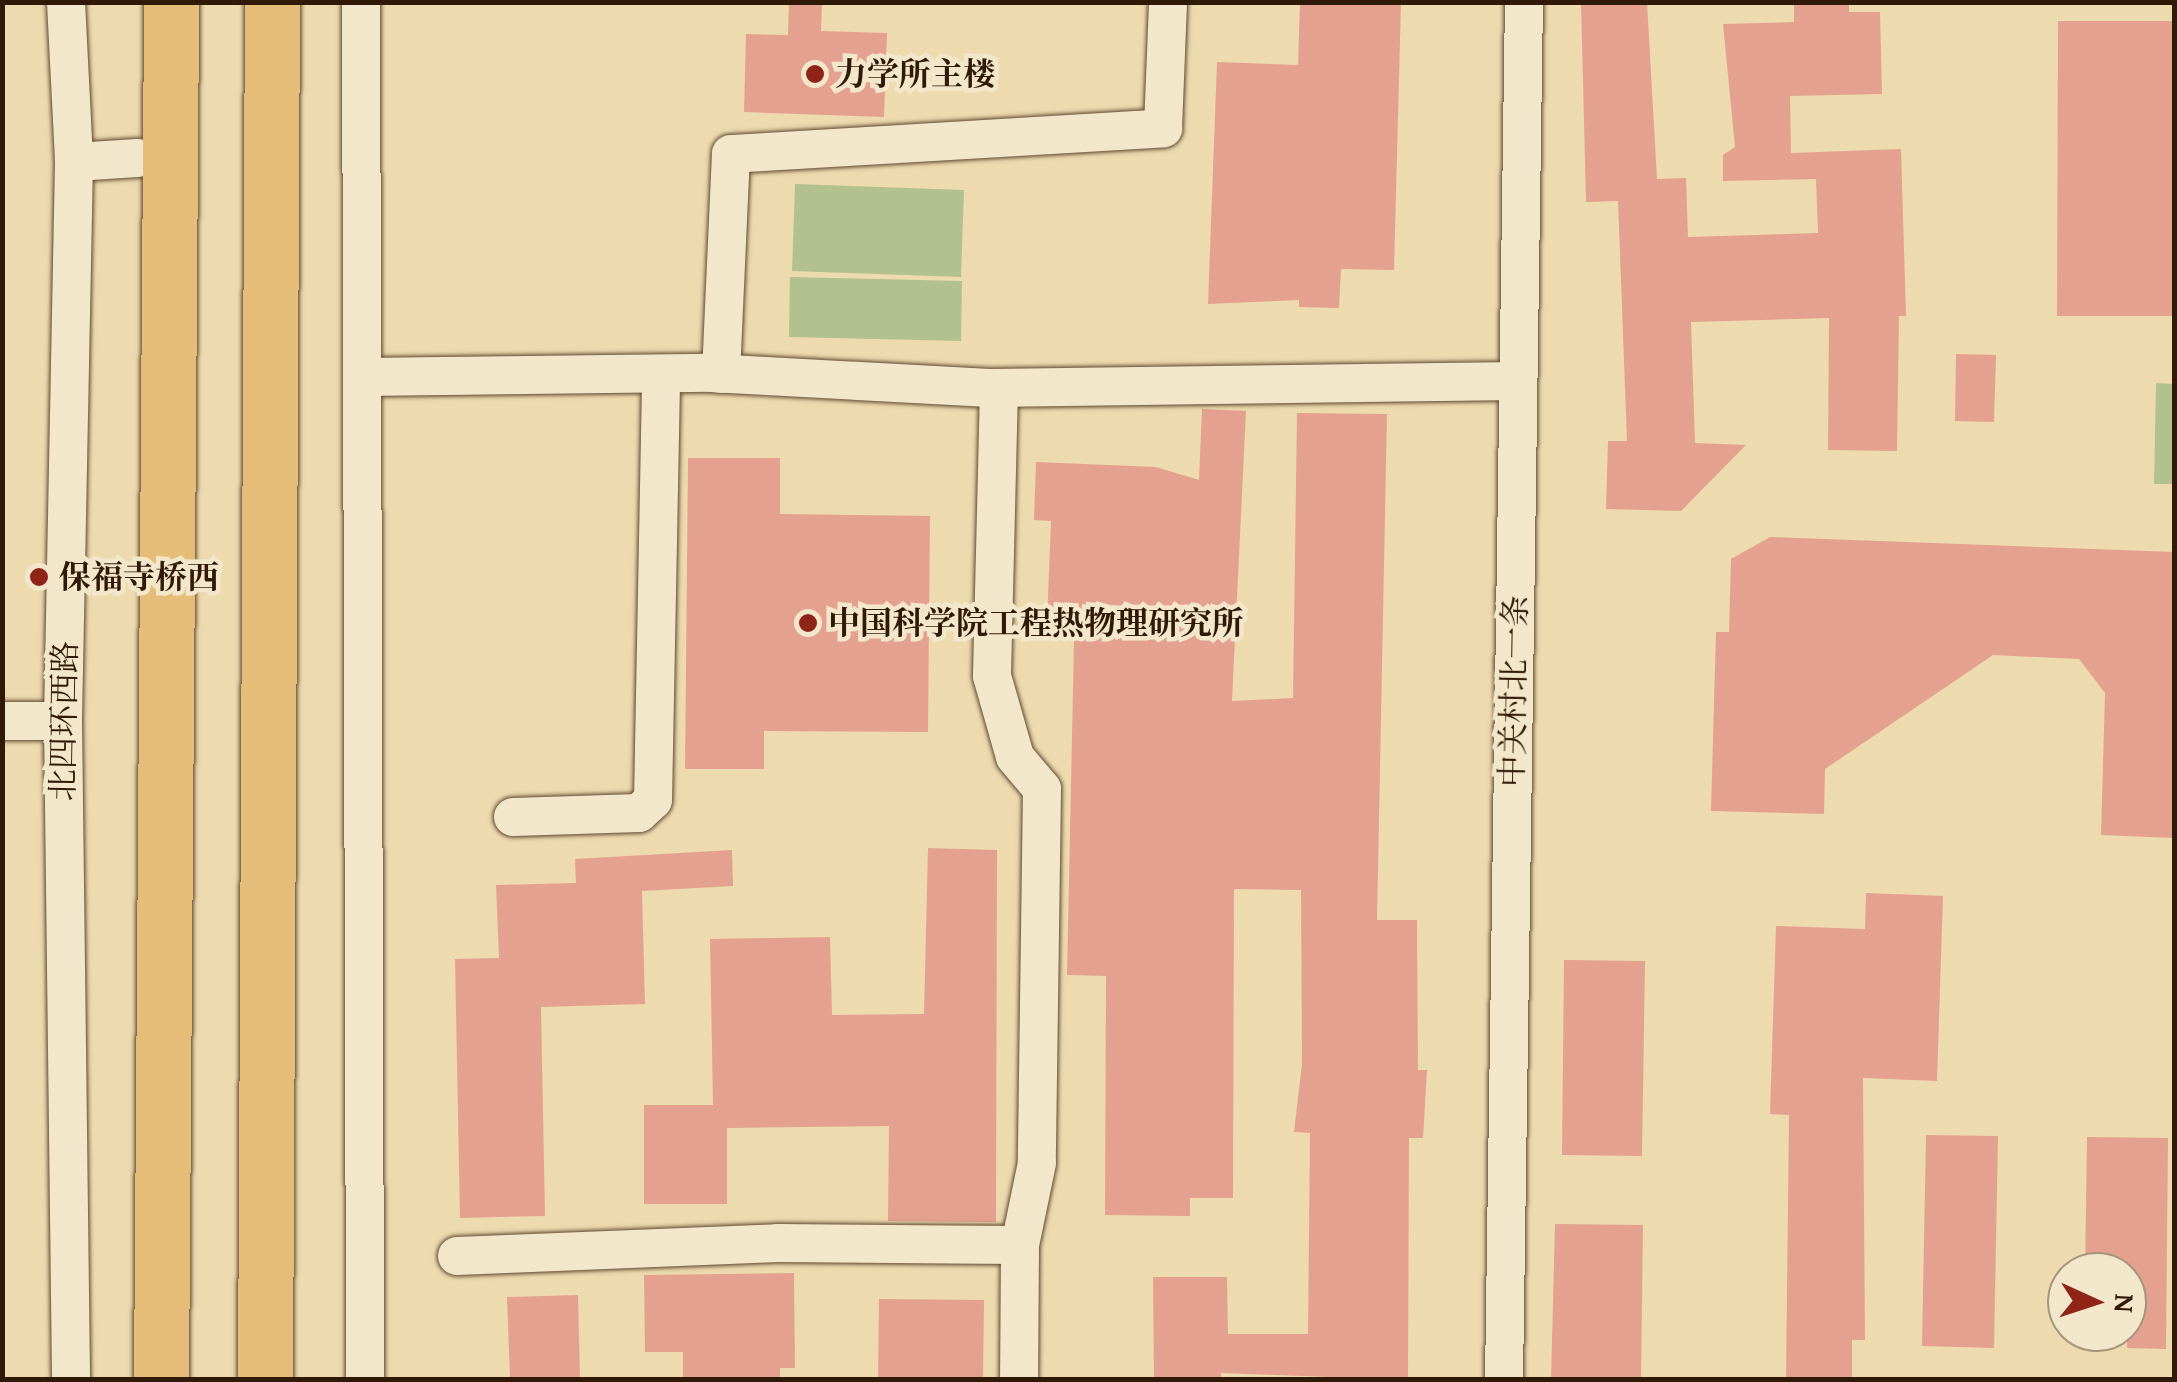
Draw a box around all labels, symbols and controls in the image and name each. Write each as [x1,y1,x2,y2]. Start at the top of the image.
place label: 力学所主楼 [835,55,995,93]
marker: 力学所主楼 [804,63,826,85]
place label: 保福寺桥西 [59,558,219,596]
marker: 保福寺桥西 [28,566,50,588]
street label: 中关村北一条 [1493,595,1535,787]
place label: 中国科学院工程热物理研究所 [828,604,1244,642]
marker: 中国科学院工程热物理研究所 [797,612,819,634]
street label: 北四环西路 [43,641,85,801]
north arrow [2047,1252,2147,1352]
text: N [2104,1293,2146,1314]

